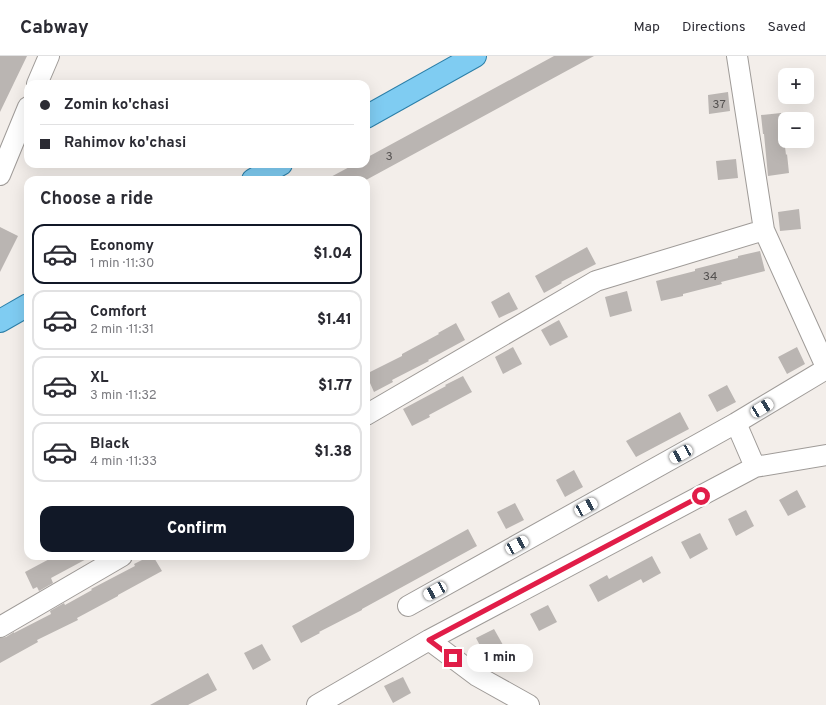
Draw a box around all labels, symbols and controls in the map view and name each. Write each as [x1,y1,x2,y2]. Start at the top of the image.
text: Cabway [20,16,89,40]
text: Map [634,19,660,36]
text: Directions [682,19,746,36]
text: Saved [768,19,806,36]
map controls [778,68,814,148]
button: + [778,68,814,104]
text: Zomin ko'chasi [64,96,169,115]
house number: 37 [712,97,726,113]
button: − [778,112,814,148]
text: Rahimov ko'chasi [64,134,186,153]
house number: 3 [385,149,393,165]
text: Choose a ride [40,188,153,211]
icon: car [42,236,78,272]
text: Economy [90,237,154,256]
text: $1.04 [313,245,352,264]
text: 1 min · 11:30 [90,256,154,272]
house number: 34 [703,269,717,285]
icon: car [42,302,78,338]
text: Comfort [90,303,147,322]
text: $1.41 [317,311,352,330]
text: 2 min · 11:31 [90,322,154,338]
icon: car [42,368,78,404]
text: XL [90,369,108,388]
text: $1.77 [318,377,352,396]
text: 3 min · 11:32 [90,388,157,404]
car [749,397,775,419]
icon: car [42,434,78,470]
text: Black [90,435,130,454]
text: $1.38 [314,443,352,462]
car [668,443,694,465]
text: 4 min · 11:33 [90,454,157,470]
route start [692,487,710,505]
car [573,496,599,518]
button: Confirm [40,506,354,552]
car [504,534,530,556]
car [422,580,448,602]
callout: 1 min [467,644,533,672]
route end [444,649,462,667]
text: 1 min [484,650,516,666]

